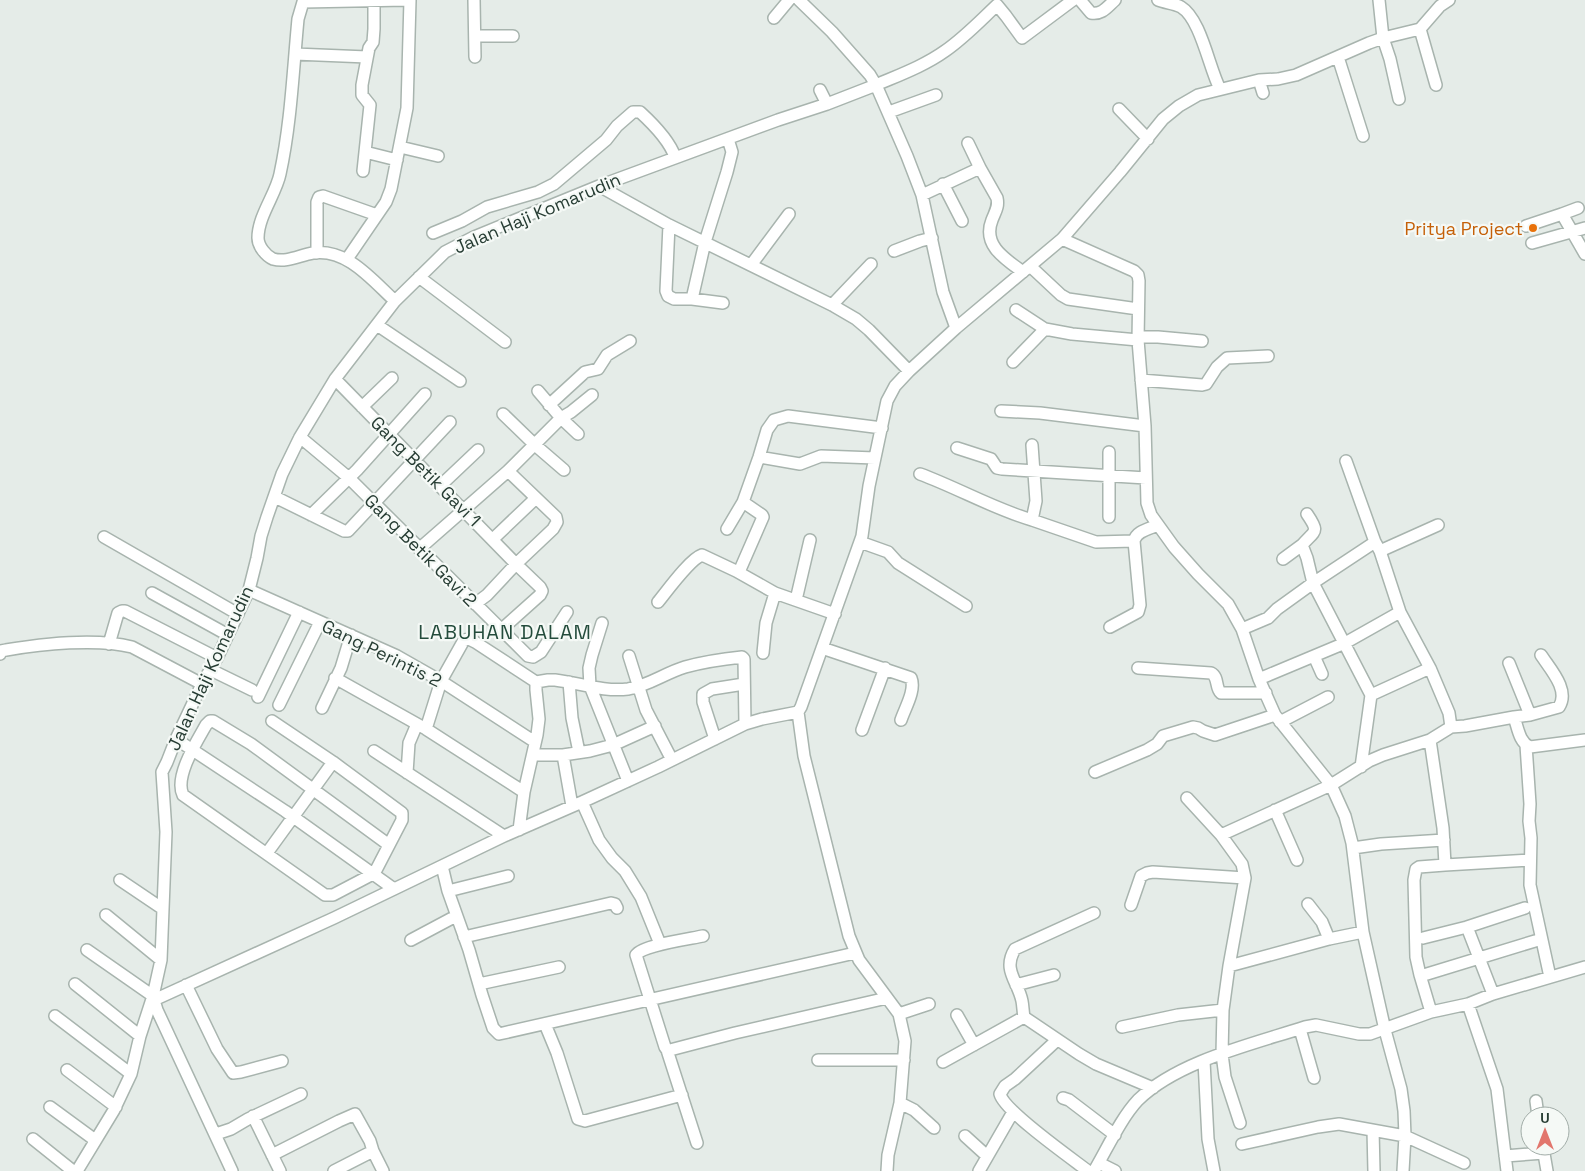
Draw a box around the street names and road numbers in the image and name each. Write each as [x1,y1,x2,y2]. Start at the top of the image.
street label: Jalan Haji Komarudin [450,167,624,259]
street label: Gang Betik Gavi 1 [366,411,486,531]
street label: Gang Betik Gavi 2 [360,489,482,611]
street label: Jalan Haji Komarudin [162,582,258,754]
street label: Gang Perintis 2 [318,614,446,692]

